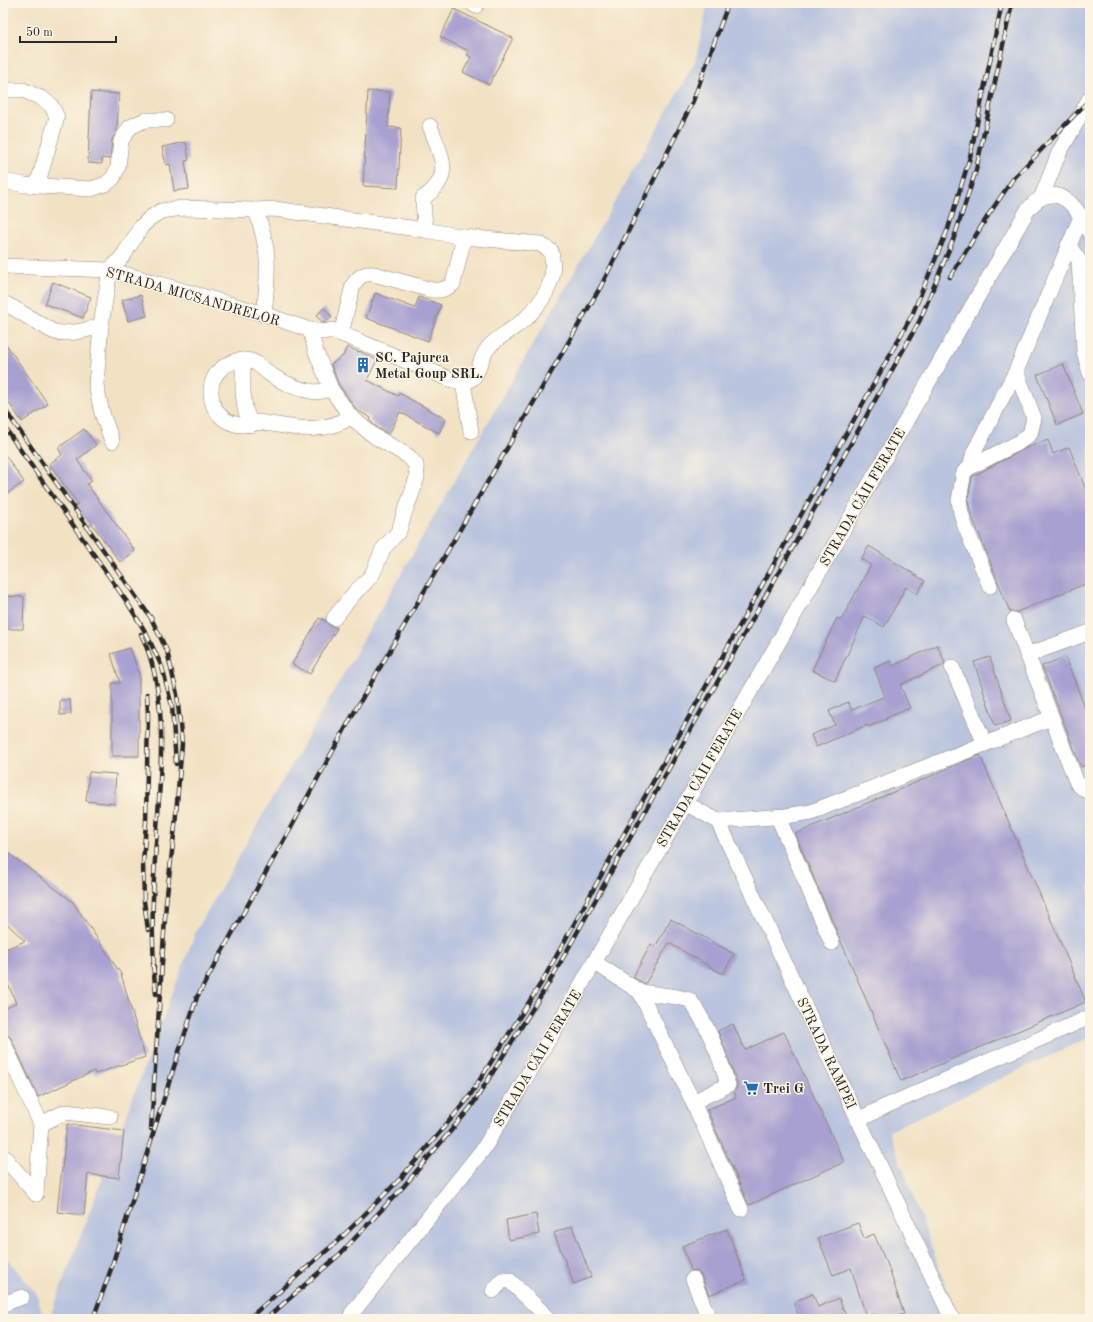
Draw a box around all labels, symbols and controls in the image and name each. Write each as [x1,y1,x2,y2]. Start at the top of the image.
scale bar [20,18,116,44]
text: 50 m [26,26,53,39]
street label: STRADA MICSANDRELOR [104,265,281,329]
place label: SC. Pajurca Metal Goup SRL. [375,351,483,381]
building icon: SC. Pajurca Metal Goup SRL. [354,356,372,374]
street label: STRADA CĂII FERATE [815,425,908,569]
street label: STRADA CĂII FERATE [652,706,745,850]
street label: STRADA CĂII FERATE [489,986,584,1129]
street label: STRADA RAMPEI [794,996,858,1111]
supermarket icon: Trei G [742,1079,760,1097]
place label: Trei G [763,1082,804,1096]

